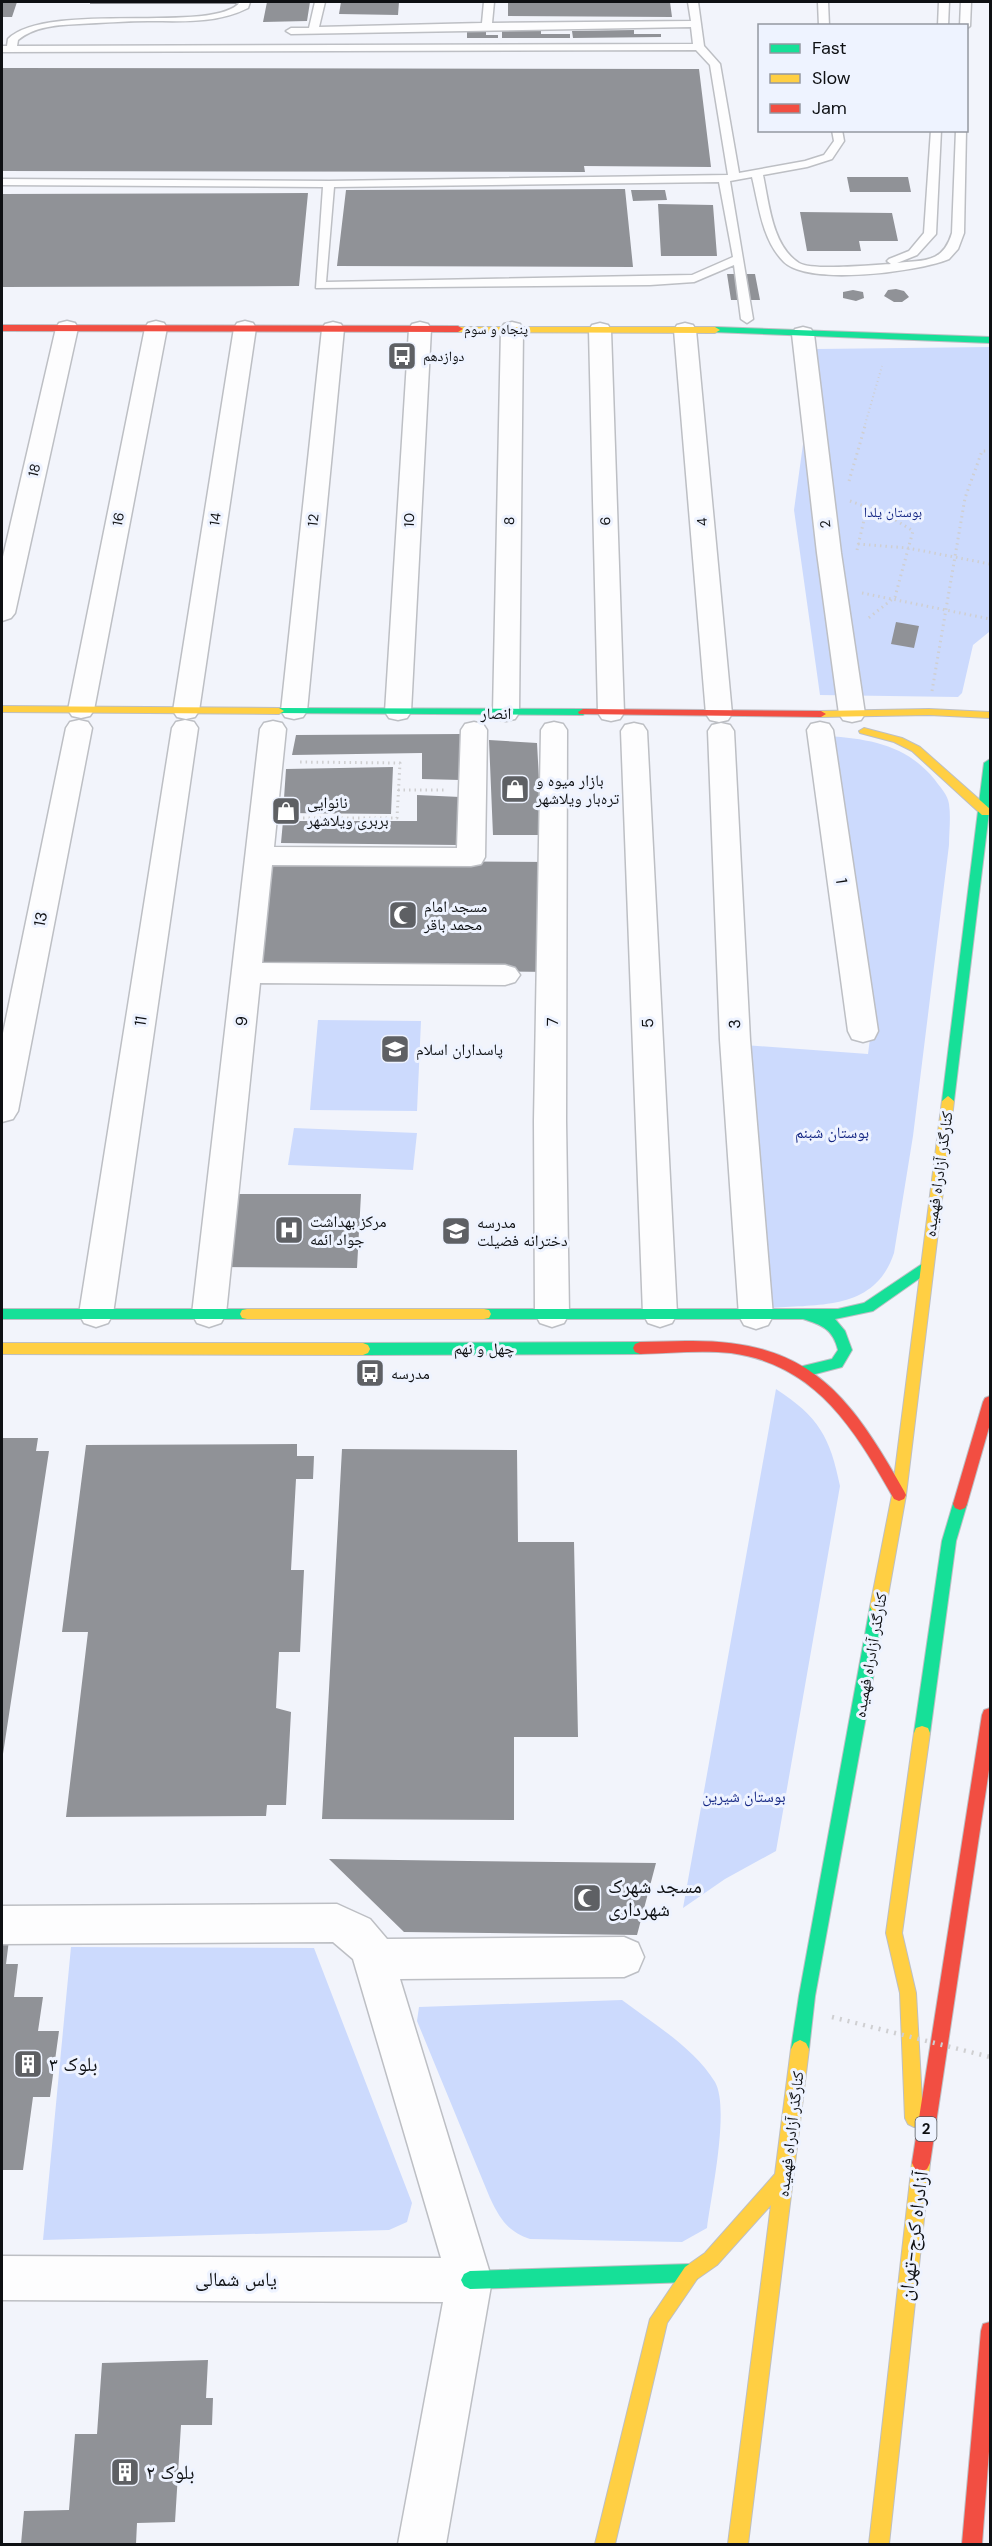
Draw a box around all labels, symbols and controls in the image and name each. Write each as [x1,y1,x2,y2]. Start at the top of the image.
legend [758,24,968,132]
text: Fast [812,36,847,60]
text: Slow [812,66,851,90]
text: Jam [812,96,847,120]
street label: پنجاه و سوم [464,320,528,339]
bus stop icon: دوازدهم [386,340,418,372]
place label: دوازدهم [423,347,465,366]
street label: 18 [24,462,44,478]
park label: بوستان یلدا [864,503,922,521]
street label: 16 [108,511,128,527]
street label: 14 [205,511,225,527]
street label: 12 [303,513,323,527]
street label: 10 [400,513,418,527]
street label: 6 [596,516,614,526]
street label: 4 [693,516,711,527]
street label: 8 [500,517,518,525]
street label: 2 [816,519,834,529]
street label: انصار [480,703,511,724]
place label: بازار میوه و تره‌بار ویلاشهر [535,770,619,809]
shop icon: بازار میوه و تره‌بار ویلاشهر [499,773,531,805]
place label: نانوایی بربری ویلاشهر [306,792,389,831]
shop icon: نانوایی بربری ویلاشهر [270,795,302,827]
street label: 1 [831,877,852,885]
place label: مسجد امام محمد باقر [423,896,487,935]
mosque icon: مسجد امام محمد باقر [387,899,419,931]
street label: 13 [29,910,52,928]
street label: 11 [129,1015,152,1028]
street label: 9 [231,1015,252,1027]
street label: 7 [542,1018,563,1026]
street label: 5 [637,1018,658,1028]
street label: 3 [724,1019,745,1029]
school or university icon: پاسداران اسلام [379,1033,411,1065]
place label: پاسداران اسلام [416,1039,503,1060]
street label: کنارگذر آزادراه فهمیده [919,1110,958,1238]
park label: بوستان شبنم [795,1122,869,1143]
place label: مرکز بهداشت جواد ائمه [310,1211,387,1250]
place label: مدرسه دخترانه فضیلت [477,1212,568,1251]
hospital icon: مرکز بهداشت جواد ائمه [273,1214,305,1246]
school or university icon: مدرسه دخترانه فضیلت [440,1215,472,1247]
street label: چهل و نهم [454,1338,514,1359]
bus stop icon: مدرسه [354,1357,386,1389]
place label: مدرسه [391,1363,430,1384]
street label: کنارگذر آزادراه فهمیده [849,1591,892,1719]
park label: بوستان شیرین [702,1786,786,1807]
place label: مسجد شهرک شهرداری [608,1873,702,1922]
mosque icon: مسجد شهرک شهرداری [571,1882,603,1914]
building icon: بلوک ۳ [12,2048,44,2080]
place label: بلوک ۳ [49,2051,98,2077]
street label: کنارگذر آزادراه فهمیده [772,2070,809,2198]
road number: 2 [916,2117,936,2141]
street label: آزادراه کرج-تهران [892,2169,934,2302]
street label: یاس شمالی [195,2266,277,2292]
building icon: بلوک ۲ [109,2456,141,2488]
place label: بلوک ۲ [146,2459,195,2485]

